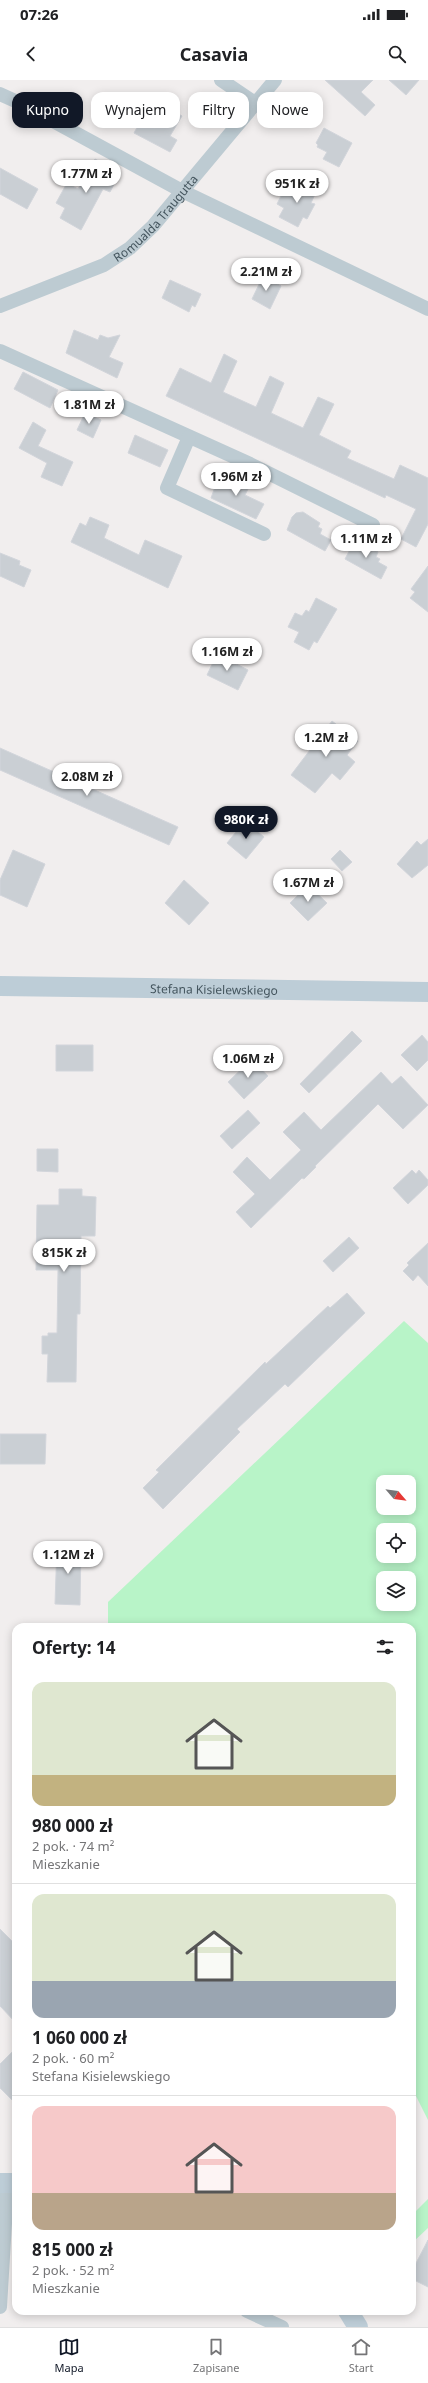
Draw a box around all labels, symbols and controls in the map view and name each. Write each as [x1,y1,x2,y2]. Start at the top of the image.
text: 07:26 [20,4,59,24]
text: Casavia [180,42,248,66]
icon: back [20,43,42,65]
icon: search [386,43,408,65]
chip: Kupno [12,92,83,128]
chip: Wynajem [91,92,180,128]
chip: Filtry [188,92,249,128]
chip: Nowe [257,92,323,128]
pin: 1.77M zł [45,160,127,194]
text: 1.77M zł [60,164,112,182]
pin: 951K zł [260,170,334,204]
street label: Romualda Traugutta [110,171,201,265]
text: 951K zł [275,174,319,192]
pin: 2.21M zł [225,258,307,292]
text: 2.21M zł [240,262,292,280]
pin: 1.81M zł [48,391,130,425]
text: 1.81M zł [63,395,115,413]
pin: 1.96M zł [195,463,277,497]
text: 1.96M zł [210,467,262,485]
pin: 1.11M zł [325,525,407,559]
text: 1.11M zł [340,529,392,547]
pin: 1.16M zł [186,638,268,672]
text: 1.16M zł [201,642,253,660]
pin: 1.2M zł [289,724,363,758]
text: 1.2M zł [304,728,348,746]
pin: 2.08M zł [46,763,128,797]
text: 2.08M zł [61,767,113,785]
pin: 980K zł [209,806,283,840]
text: 980K zł [224,810,268,828]
pin: 1.67M zł [267,869,349,903]
text: 1.67M zł [282,873,334,891]
street label: Stefana Kisielewskiego [150,980,278,998]
pin: 1.06M zł [207,1045,289,1079]
text: 1.06M zł [222,1049,274,1067]
pin: 815K zł [27,1239,101,1273]
text: 815K zł [42,1243,86,1261]
north arrow [376,1475,416,1515]
map controls [376,1475,416,1611]
button: locate [376,1523,416,1563]
pin: 1.12M zł [27,1541,109,1575]
text: 1.12M zł [42,1545,94,1563]
button: layers [376,1571,416,1611]
text: Oferty: 14 [32,1636,116,1659]
icon: filters [374,1636,396,1658]
icon: home [178,1708,250,1780]
text: 980 000 zł [32,1814,113,1837]
text: 2 pok. · 74 m² [32,1837,114,1855]
text: Mieszkanie [32,1855,100,1873]
icon: home [178,1920,250,1992]
text: 1 060 000 zł [32,2026,127,2049]
text: 2 pok. · 60 m² [32,2049,114,2067]
text: Stefana Kisielewskiego [32,2067,170,2085]
icon: home [178,2132,250,2204]
text: 815 000 zł [32,2238,113,2261]
text: 2 pok. · 52 m² [32,2261,114,2279]
text: Mieszkanie [32,2279,100,2297]
tab: Mapa [55,2336,84,2375]
tab: Zapisane [193,2336,239,2375]
tab: Start [349,2336,373,2375]

